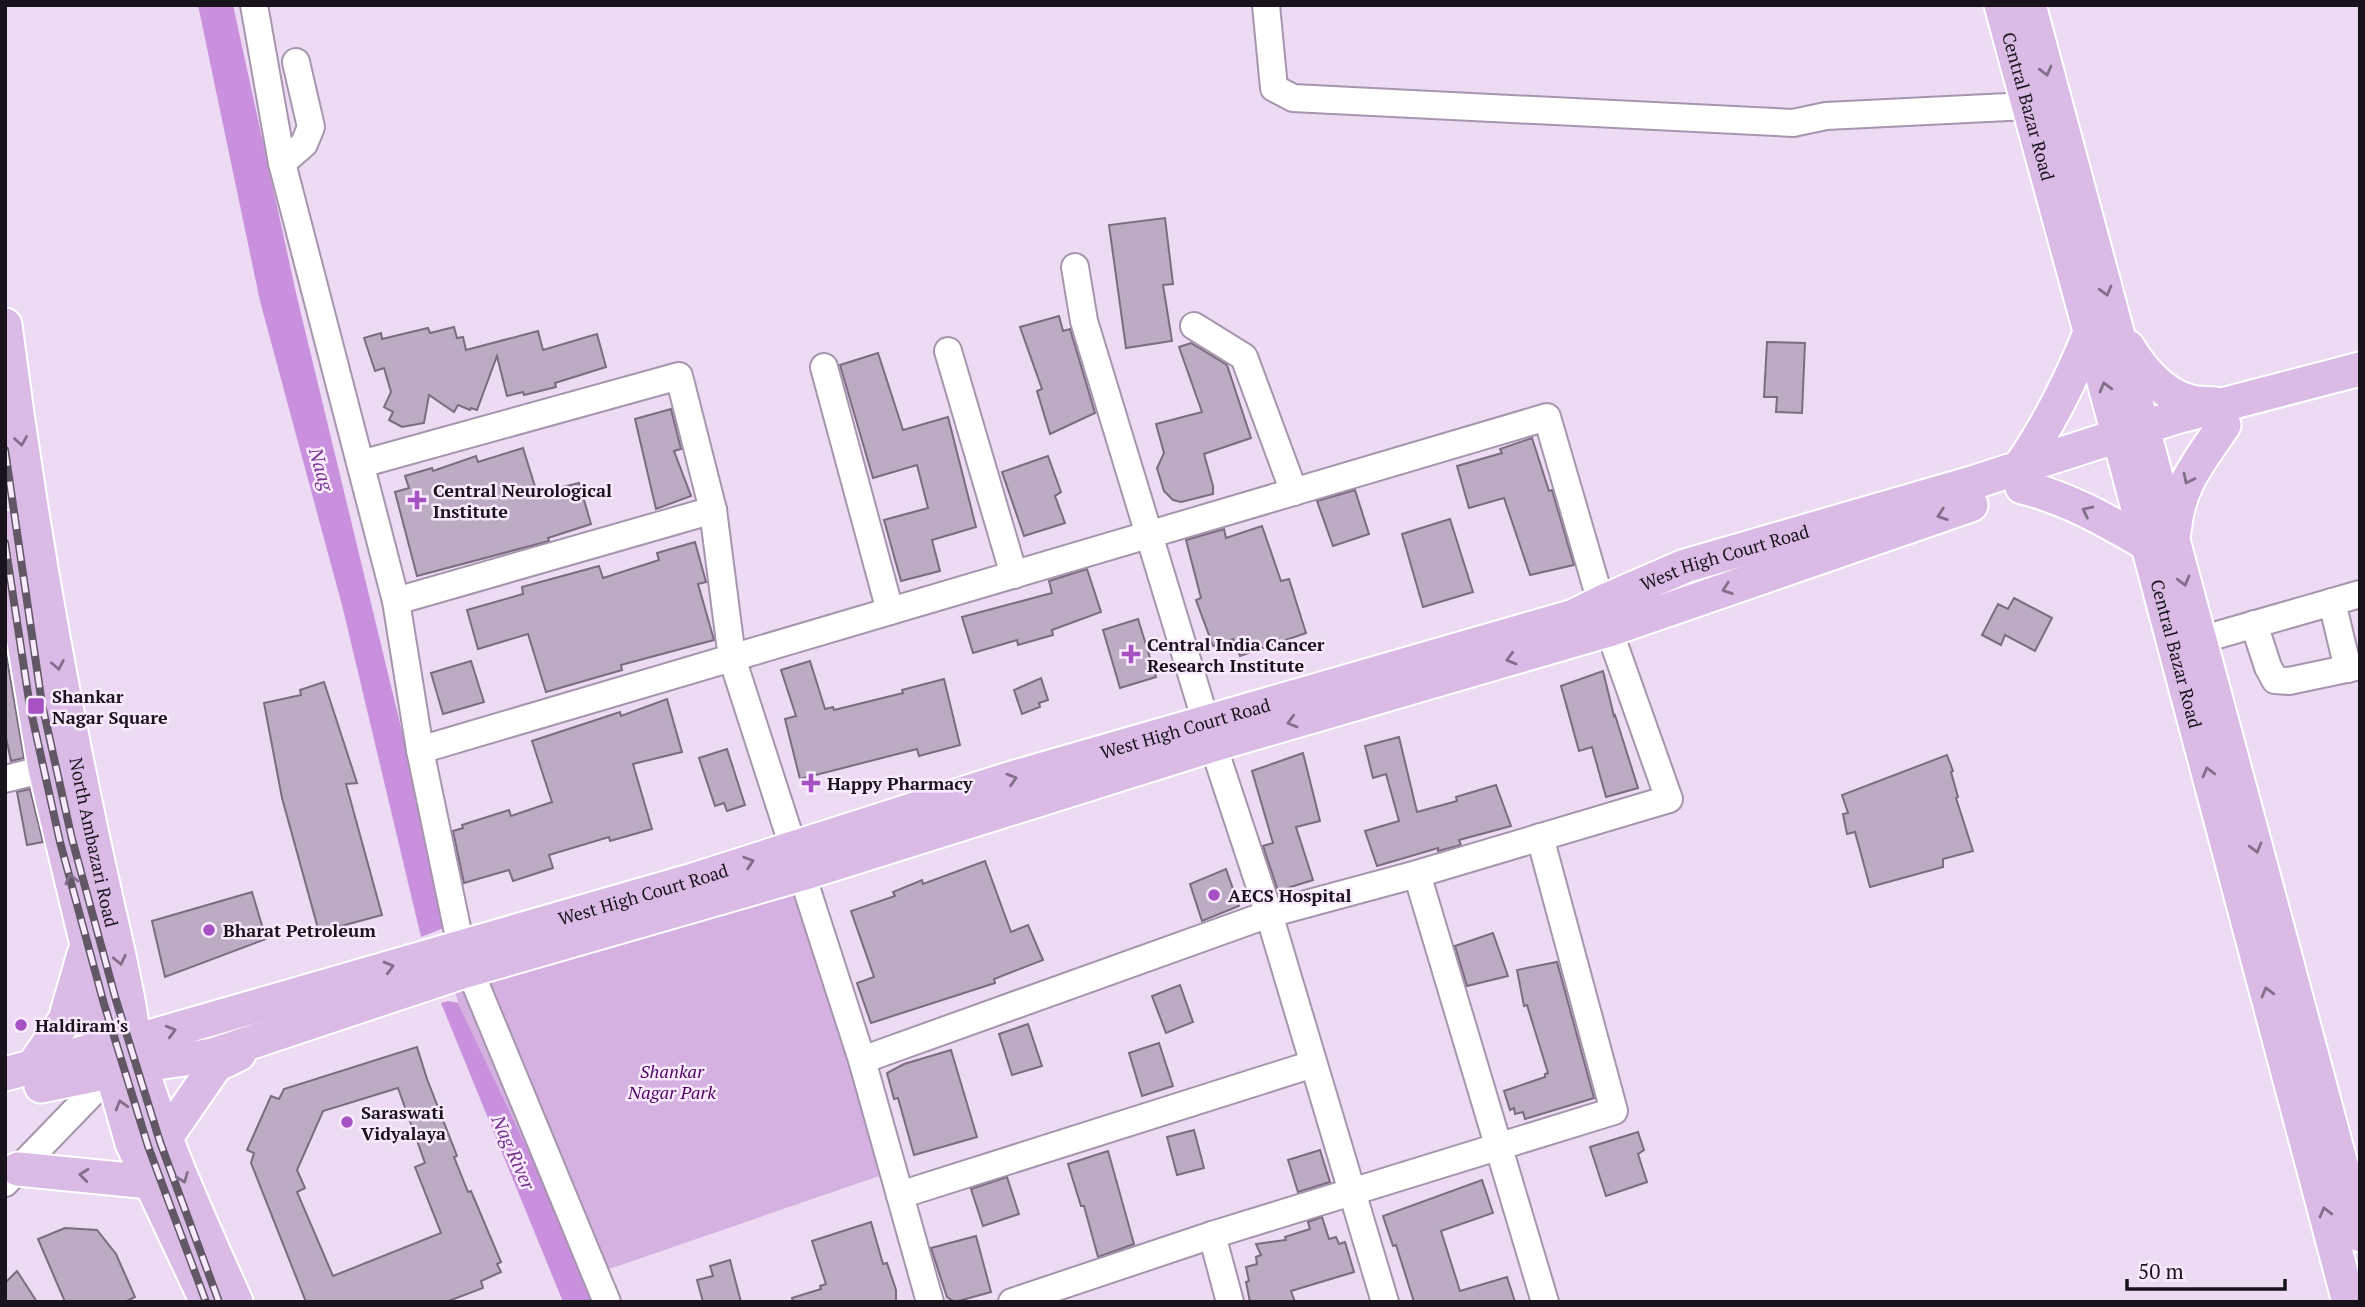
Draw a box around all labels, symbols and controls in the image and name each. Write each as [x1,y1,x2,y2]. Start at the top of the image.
street label: Central Bazar Road [1997,29,2060,183]
one-way arrow [2038,65,2053,77]
one-way arrow [2098,285,2112,297]
one-way arrow [2099,381,2113,393]
one-way arrow [13,435,28,447]
water label: Naag [304,444,340,495]
one-way arrow [2182,472,2196,484]
place label: Central Neurological Institute [433,478,612,523]
marker: Central Neurological Institute [407,490,427,510]
one-way arrow [2082,505,2094,519]
one-way arrow [1937,507,1949,521]
street label: West High Court Road [1637,519,1812,596]
one-way arrow [2176,575,2191,587]
street label: Central Bazar Road [2145,577,2208,731]
one-way arrow [1722,581,1734,595]
place label: Central India Cancer Research Institute [1147,632,1325,677]
marker: Central India Cancer Research Institute [1121,644,1141,664]
one-way arrow [1505,650,1517,665]
one-way arrow [50,659,65,671]
place label: Shankar Nagar Square [52,684,168,729]
street label: West High Court Road [1097,692,1273,764]
marker: Shankar Nagar Square [26,696,46,716]
one-way arrow [1286,714,1298,729]
street label: North Ambazari Road [64,755,124,929]
one-way arrow [2202,767,2216,779]
place label: Happy Pharmacy [827,771,973,795]
one-way arrow [1006,772,1018,787]
marker: Happy Pharmacy [801,773,821,793]
one-way arrow [2248,842,2262,854]
one-way arrow [742,856,754,870]
street label: West High Court Road [555,858,731,930]
one-way arrow [65,873,80,885]
place label: AECS Hospital [1228,883,1351,907]
marker: AECS Hospital [1206,887,1222,903]
place label: Bharat Petroleum [223,918,376,942]
marker: Bharat Petroleum [201,922,217,938]
one-way arrow [112,954,127,966]
one-way arrow [383,961,395,975]
one-way arrow [2261,986,2275,998]
place label: Haldiram's [35,1013,128,1037]
marker: Haldiram's [13,1017,29,1033]
one-way arrow [165,1025,177,1039]
park label: Shankar Nagar Park [627,1059,716,1104]
one-way arrow [114,1099,129,1111]
place label: Saraswati Vidyalaya [361,1100,446,1145]
water label: Nag River [486,1110,542,1194]
marker: Saraswati Vidyalaya [339,1114,355,1130]
one-way arrow [78,1168,90,1183]
one-way arrow [175,1171,189,1183]
one-way arrow [2319,1206,2333,1218]
scale bar [2127,1248,2284,1292]
text: 50 m [2138,1257,2184,1285]

